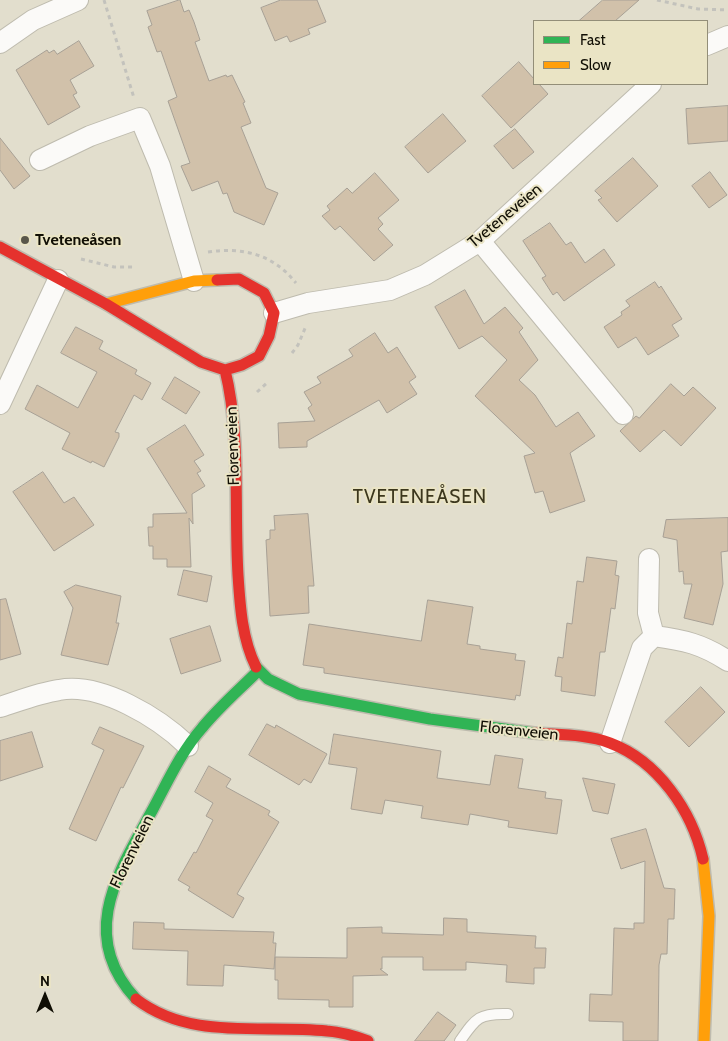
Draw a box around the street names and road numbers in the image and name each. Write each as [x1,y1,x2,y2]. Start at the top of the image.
street label: Tveteneveien [464,180,546,252]
street label: Florenveien [222,406,244,486]
street label: Florenveien [479,717,559,745]
street label: Florenveien [106,812,158,892]

